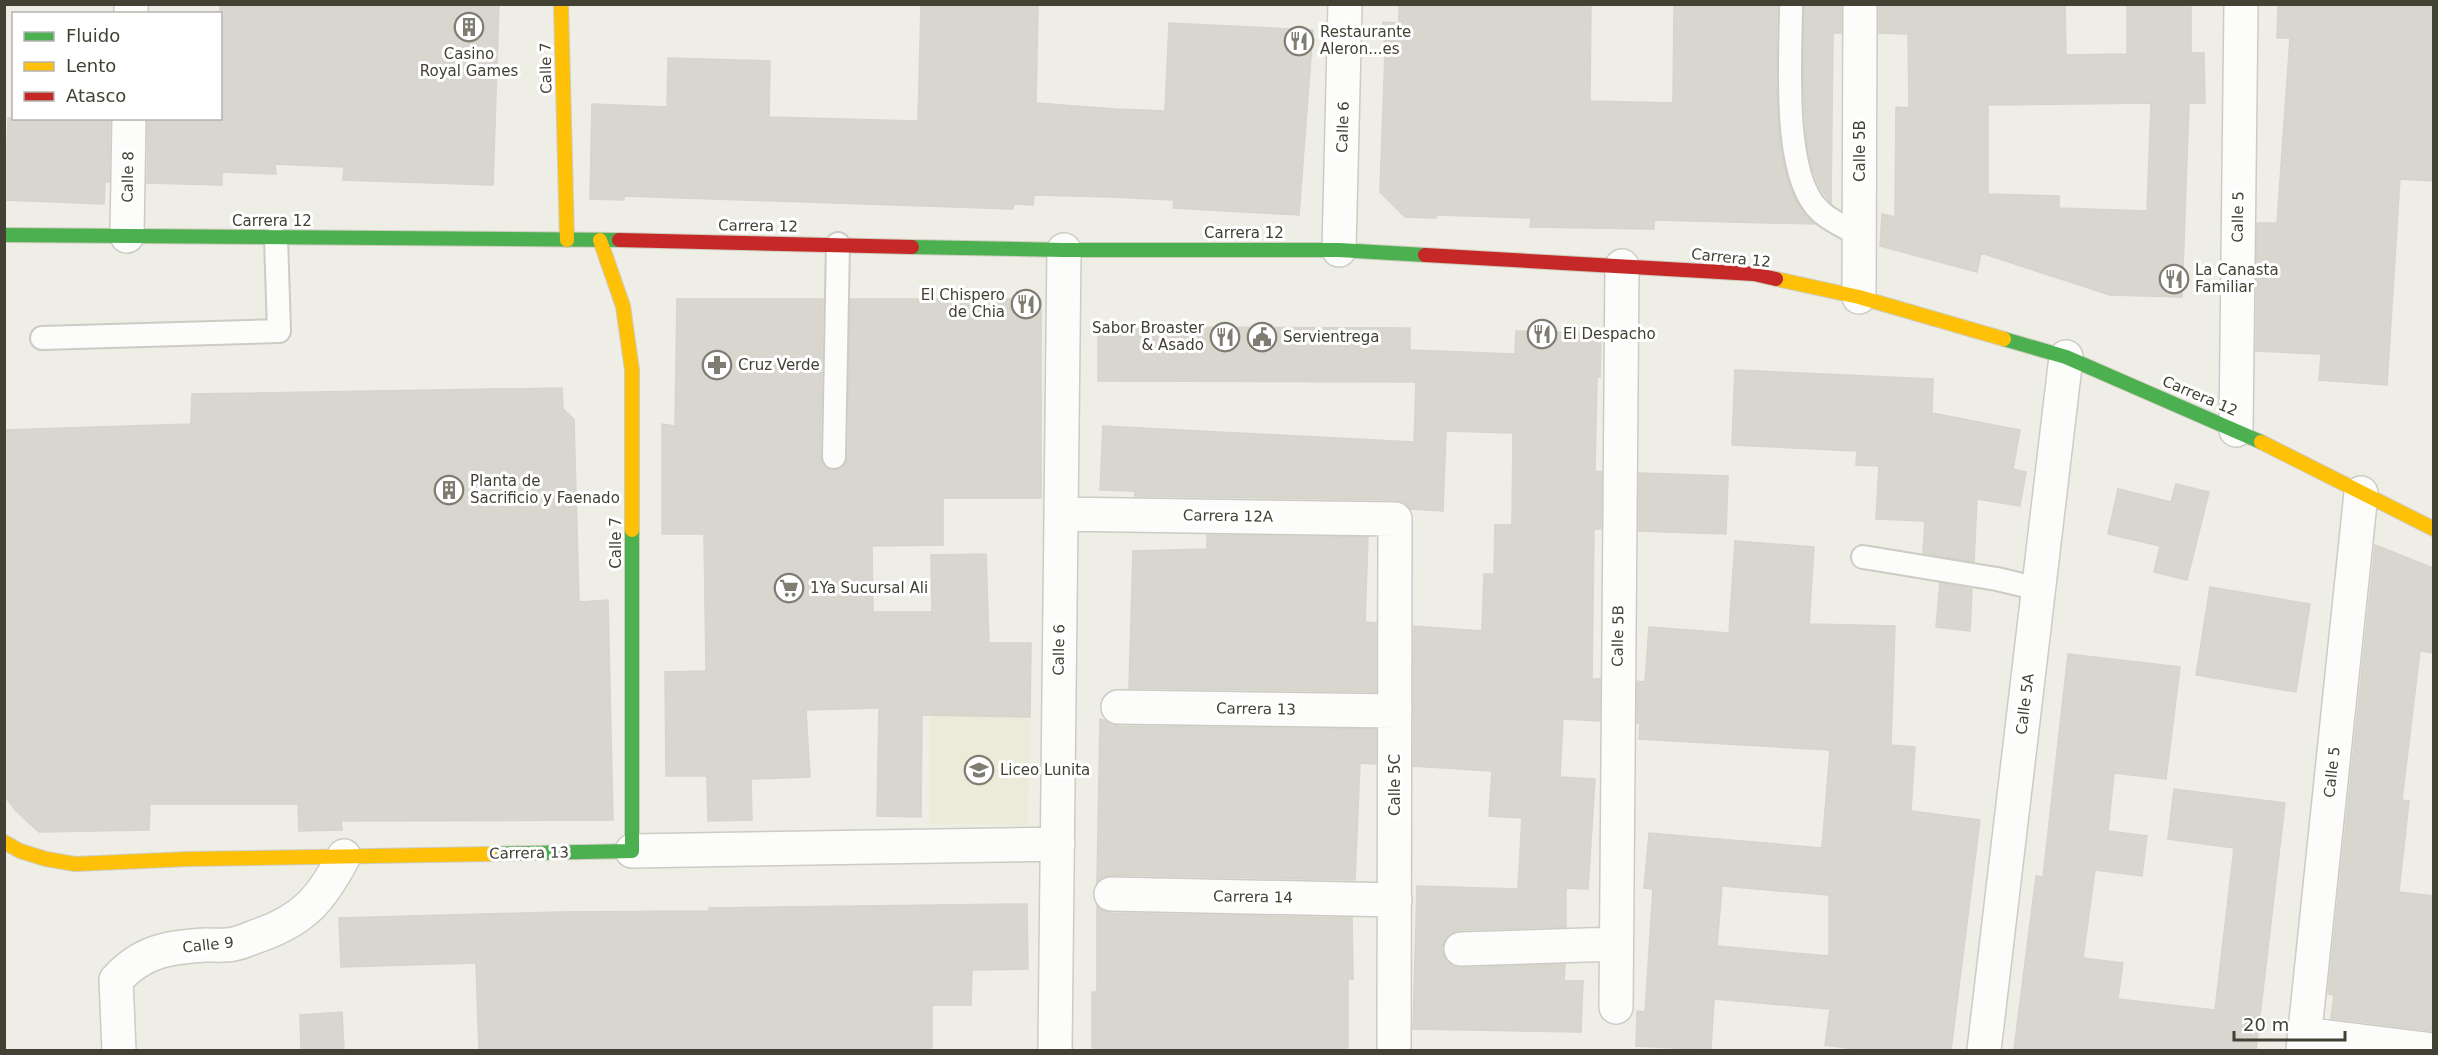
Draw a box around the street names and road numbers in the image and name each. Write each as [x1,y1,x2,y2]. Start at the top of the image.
street label: Calle 7 [537,42,555,94]
street label: Calle 6 [1333,101,1353,153]
street label: Calle 5B [1851,120,1869,182]
street label: Calle 8 [119,151,137,203]
street label: Calle 5 [2229,191,2247,243]
street label: Carrera 12 [232,212,312,230]
street label: Carrera 12 [718,216,798,236]
street label: Carrera 12 [1204,224,1284,242]
street label: Carrera 12 [1690,245,1772,271]
street label: Carrera 12 [2160,372,2240,420]
street label: Carrera 12A [1183,506,1274,526]
street label: Calle 7 [607,517,625,569]
street label: Calle 5B [1608,605,1628,667]
street label: Calle 6 [1050,624,1068,676]
street label: Calle 5A [2012,672,2038,736]
street label: Carrera 13 [1216,699,1296,719]
street label: Calle 5 [2320,745,2344,799]
street label: Calle 5C [1386,754,1404,816]
street label: Carrera 13 [489,843,569,863]
street label: Carrera 14 [1213,887,1293,907]
street label: Calle 9 [181,933,235,957]

